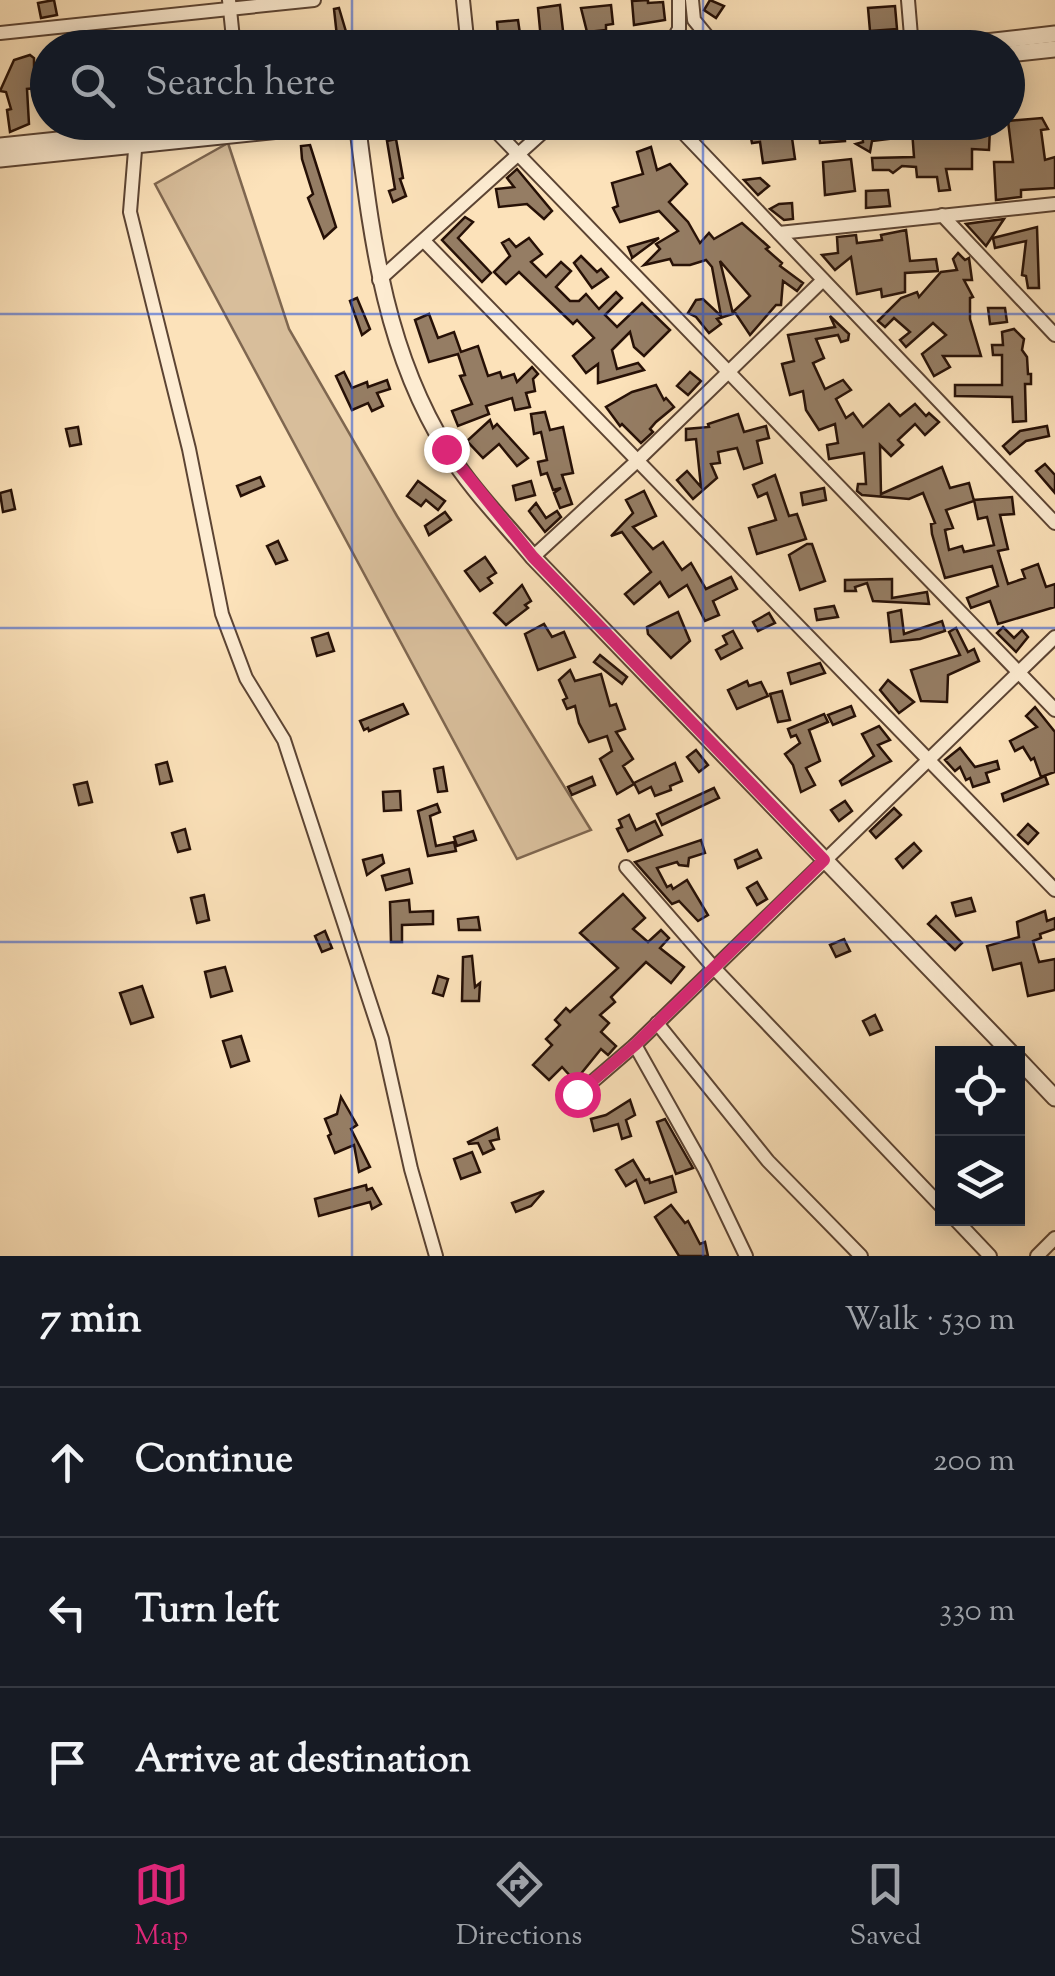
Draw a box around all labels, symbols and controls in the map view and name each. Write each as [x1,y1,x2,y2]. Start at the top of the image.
search box [30,30,1025,140]
icon: search [65,58,120,113]
text: Search here [145,58,336,112]
route end [424,427,470,473]
map controls [935,1046,1025,1226]
button: locate [935,1046,1025,1136]
route start [555,1072,601,1118]
button: layers [935,1136,1025,1226]
text: 7 min [40,1291,141,1351]
text: Walk · 530 m [844,1298,1015,1344]
icon: ahead [40,1435,95,1490]
text: Continue [135,1435,293,1489]
text: 200 m [933,1439,1015,1485]
icon: left [40,1585,95,1640]
text: Turn left [135,1585,279,1639]
text: 330 m [939,1589,1015,1635]
icon: arrive [40,1735,95,1790]
text: Arrive at destination [135,1735,471,1789]
tab: Map [134,1857,189,1957]
tab: Directions [456,1857,582,1957]
tab: Saved [849,1857,921,1957]

